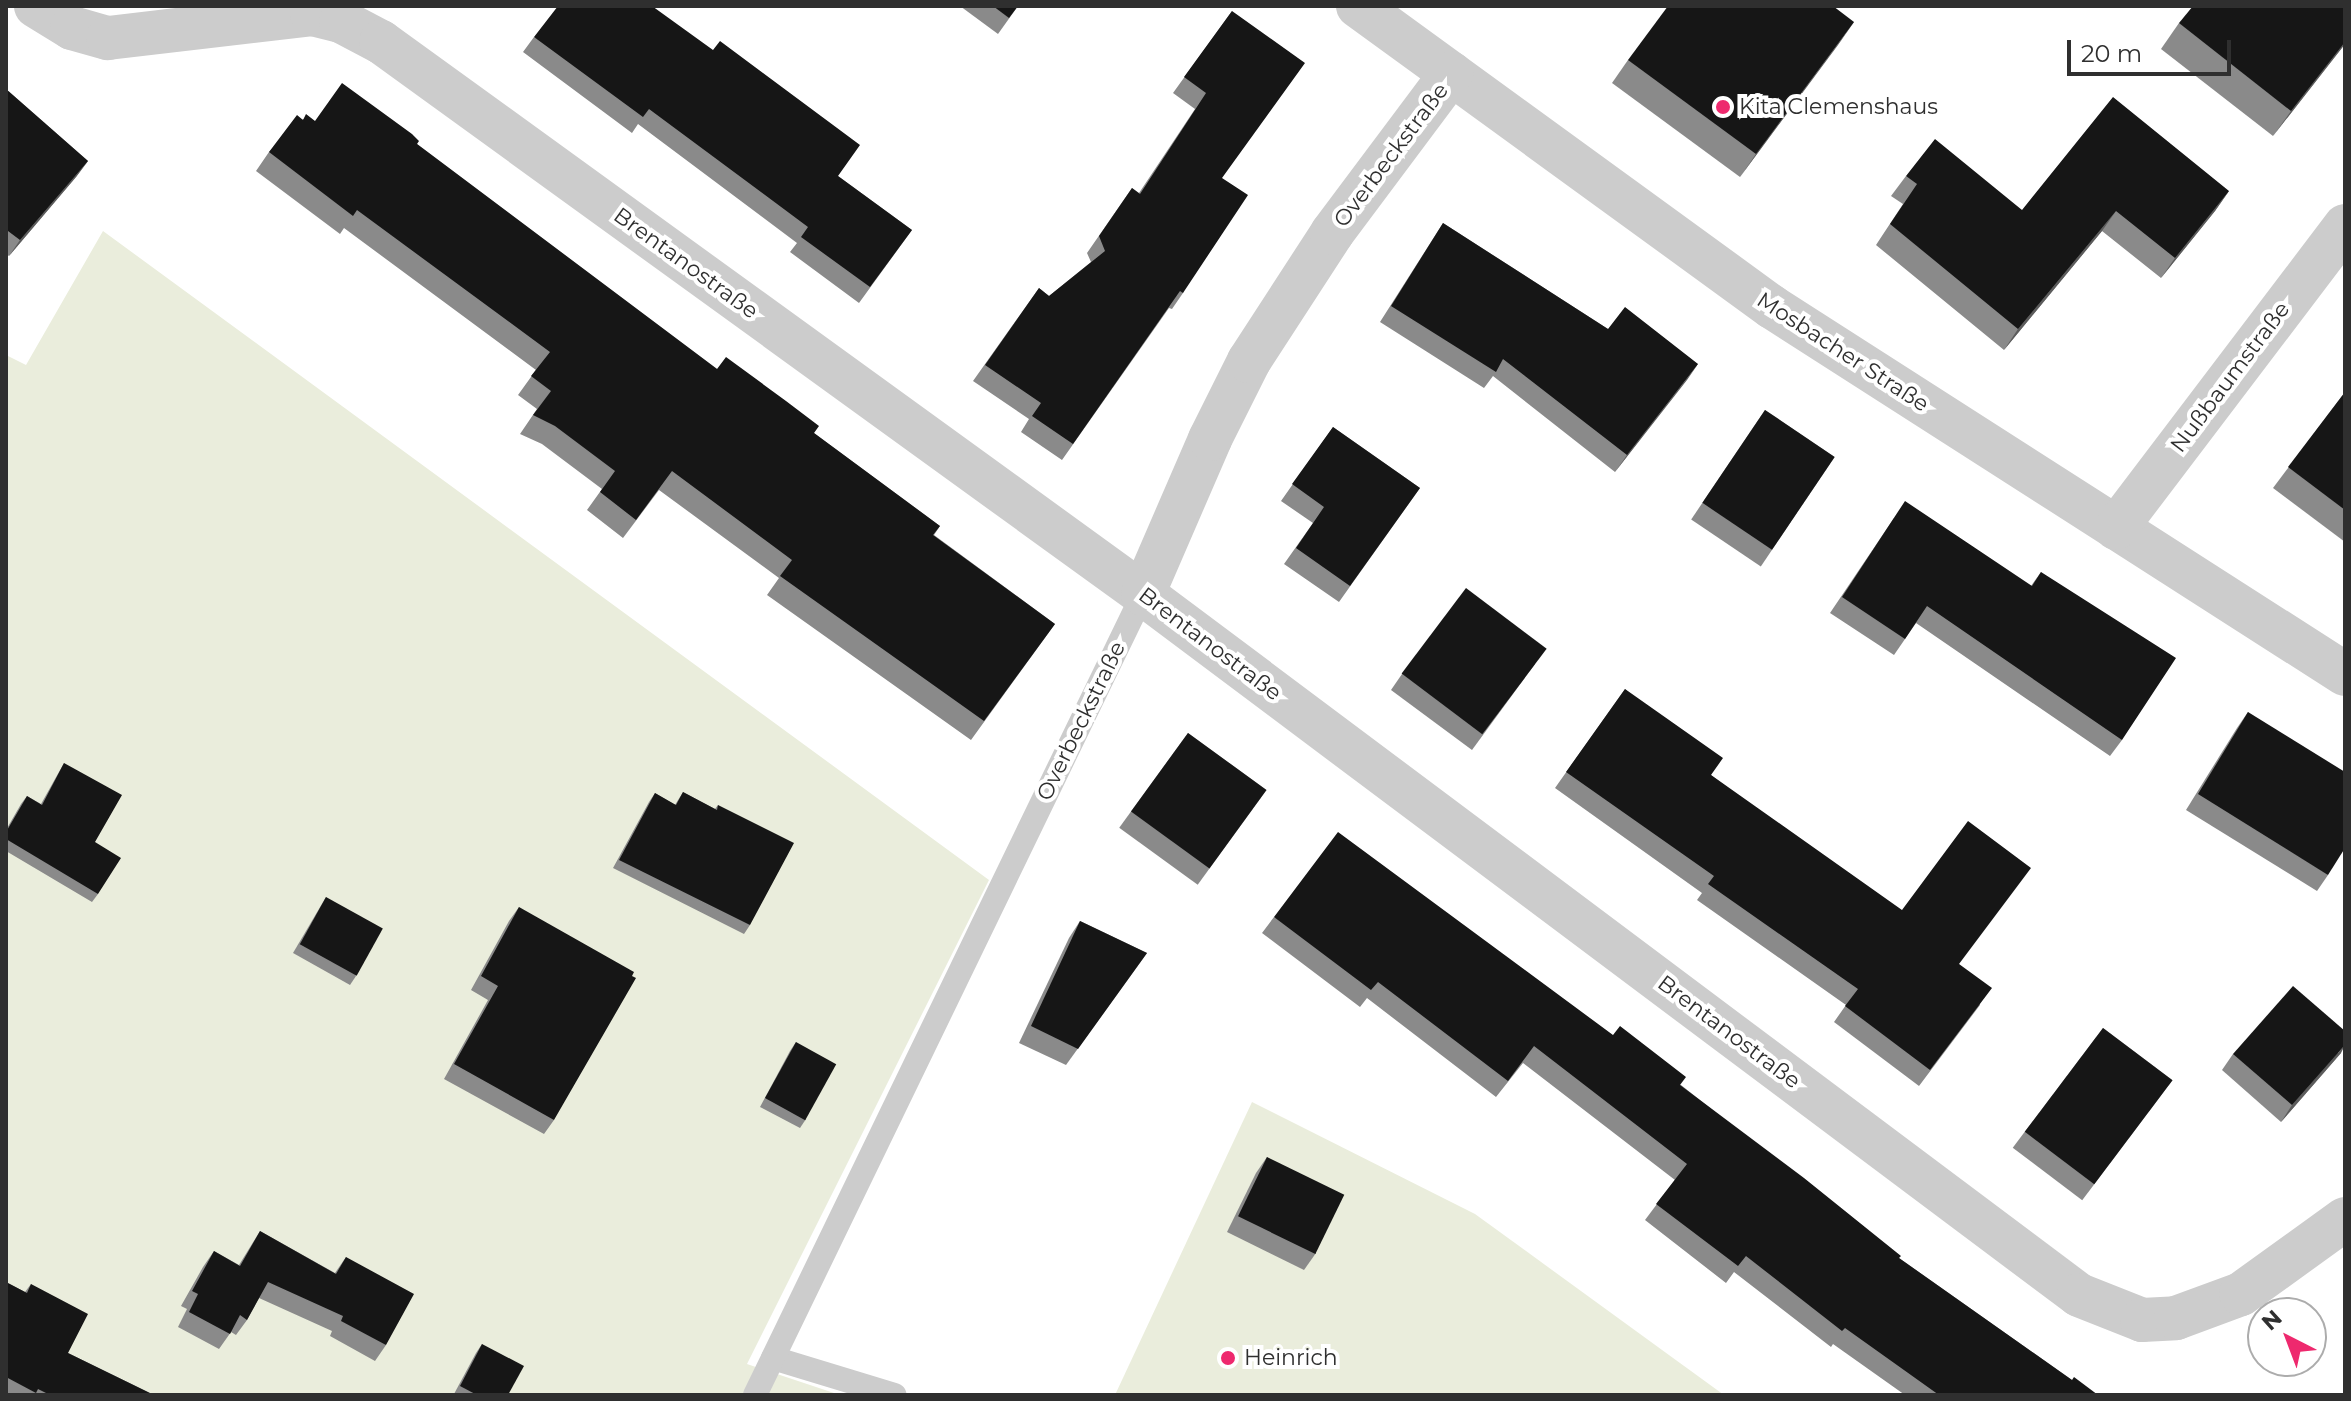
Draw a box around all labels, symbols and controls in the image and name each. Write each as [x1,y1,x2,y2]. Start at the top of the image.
scale bar [2071,24,2235,74]
text: 20 m [2081,39,2142,68]
street label: Overbeckstraße [1328,78,1454,232]
place label: Kita Clemenshaus [1739,94,1938,120]
marker: Kita Clemenshaus [1714,98,1732,116]
street label: Brentanostraße [609,202,763,324]
street label: Mosbacher Straße [1752,287,1934,417]
street label: Nußbaumstraße [2165,296,2295,458]
street label: Brentanostraße [1133,582,1287,706]
street label: Overbeckstraße [1031,637,1131,805]
street label: Brentanostraße [1652,970,1806,1094]
north arrow [2247,1297,2327,1377]
text: N [2256,1304,2288,1336]
place label: Heinrich [1244,1345,1338,1371]
marker: Heinrich [1219,1349,1237,1367]

